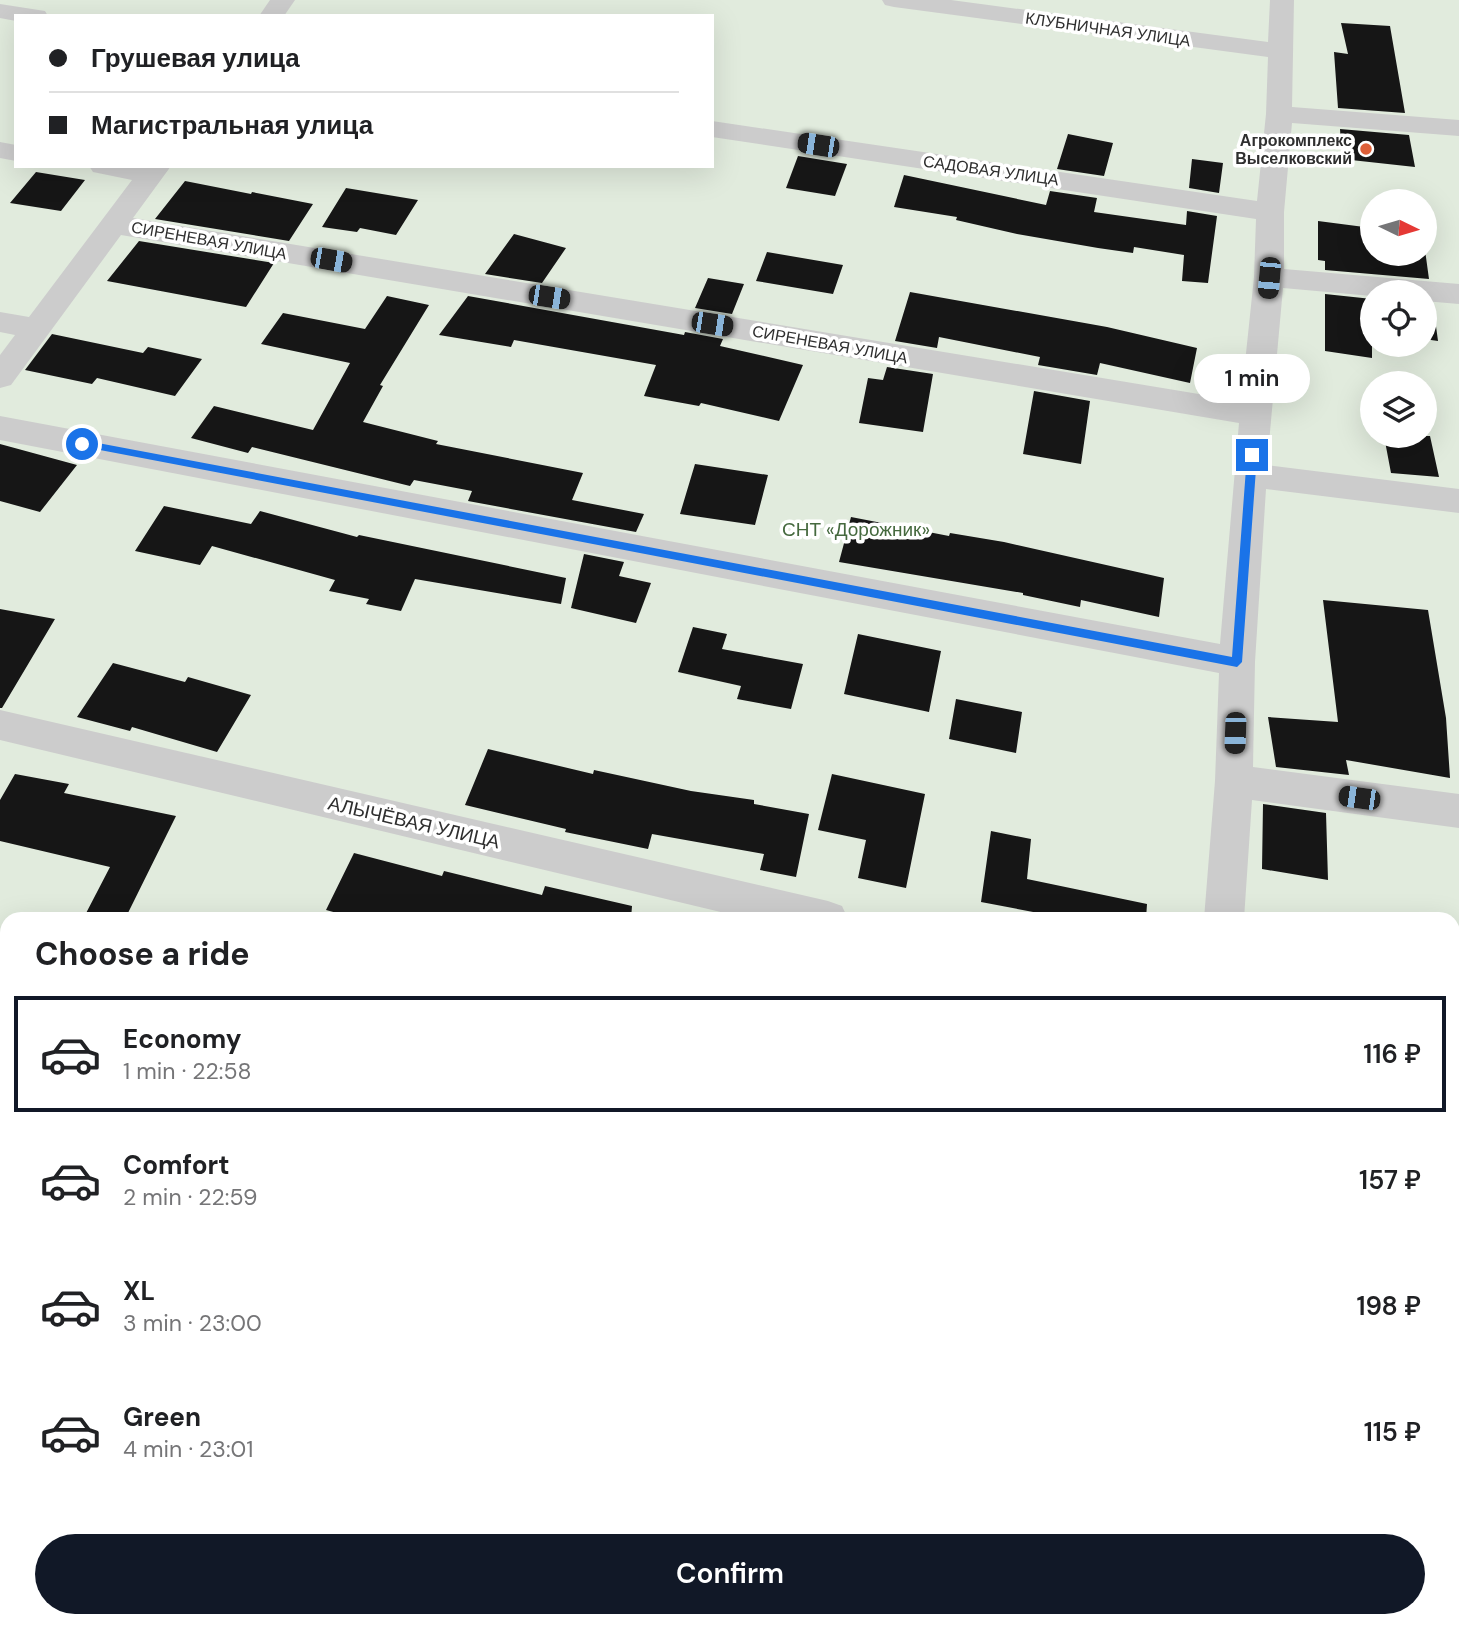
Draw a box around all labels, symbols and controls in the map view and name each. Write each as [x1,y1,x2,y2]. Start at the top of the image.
street label: КЛУБНИЧНАЯ УЛИЦА [1024,8,1192,52]
text: Грушевая улица [91,41,300,75]
text: Магистральная улица [91,108,373,142]
place label: Агрокомплекс Выселковский [1235,130,1352,169]
car [796,131,841,159]
marker: Агрокомплекс Выселковский [1358,141,1374,157]
street label: САДОВАЯ УЛИЦА [922,151,1060,190]
north arrow [1360,189,1437,266]
map controls [1360,189,1437,448]
street label: СИРЕНЕВАЯ УЛИЦА [130,216,289,265]
car [309,246,354,274]
car [1257,256,1282,300]
button: locate [1360,280,1437,357]
car [527,283,572,311]
car [690,310,735,338]
street label: СИРЕНЕВАЯ УЛИЦА [751,320,910,369]
callout: 1 min [1194,354,1310,402]
text: 1 min [1225,363,1279,393]
button: layers [1360,371,1437,448]
route start [66,428,98,460]
route end [1236,439,1268,471]
park label: СНТ «Дорожник» [782,517,930,542]
car [1224,712,1247,754]
car [1337,785,1382,811]
street label: АЛЫЧЁВАЯ УЛИЦА [326,791,503,854]
text: Choose a ride [35,933,250,975]
text: Economy [123,1022,241,1056]
icon: car [39,1023,102,1086]
text: 116 ₽ [1363,1037,1421,1071]
text: 1 min · 22:58 [123,1056,251,1086]
text: Comfort [123,1148,229,1182]
icon: car [39,1149,102,1212]
text: 157 ₽ [1359,1163,1421,1197]
text: 2 min · 22:59 [123,1182,257,1212]
text: XL [123,1274,155,1308]
icon: car [39,1275,102,1338]
text: 198 ₽ [1356,1289,1421,1323]
text: 3 min · 23:00 [123,1308,262,1338]
text: Green [123,1400,201,1434]
icon: car [39,1401,102,1464]
text: 115 ₽ [1364,1415,1421,1449]
text: 4 min · 23:01 [123,1434,253,1464]
button: Confirm [35,1534,1425,1614]

